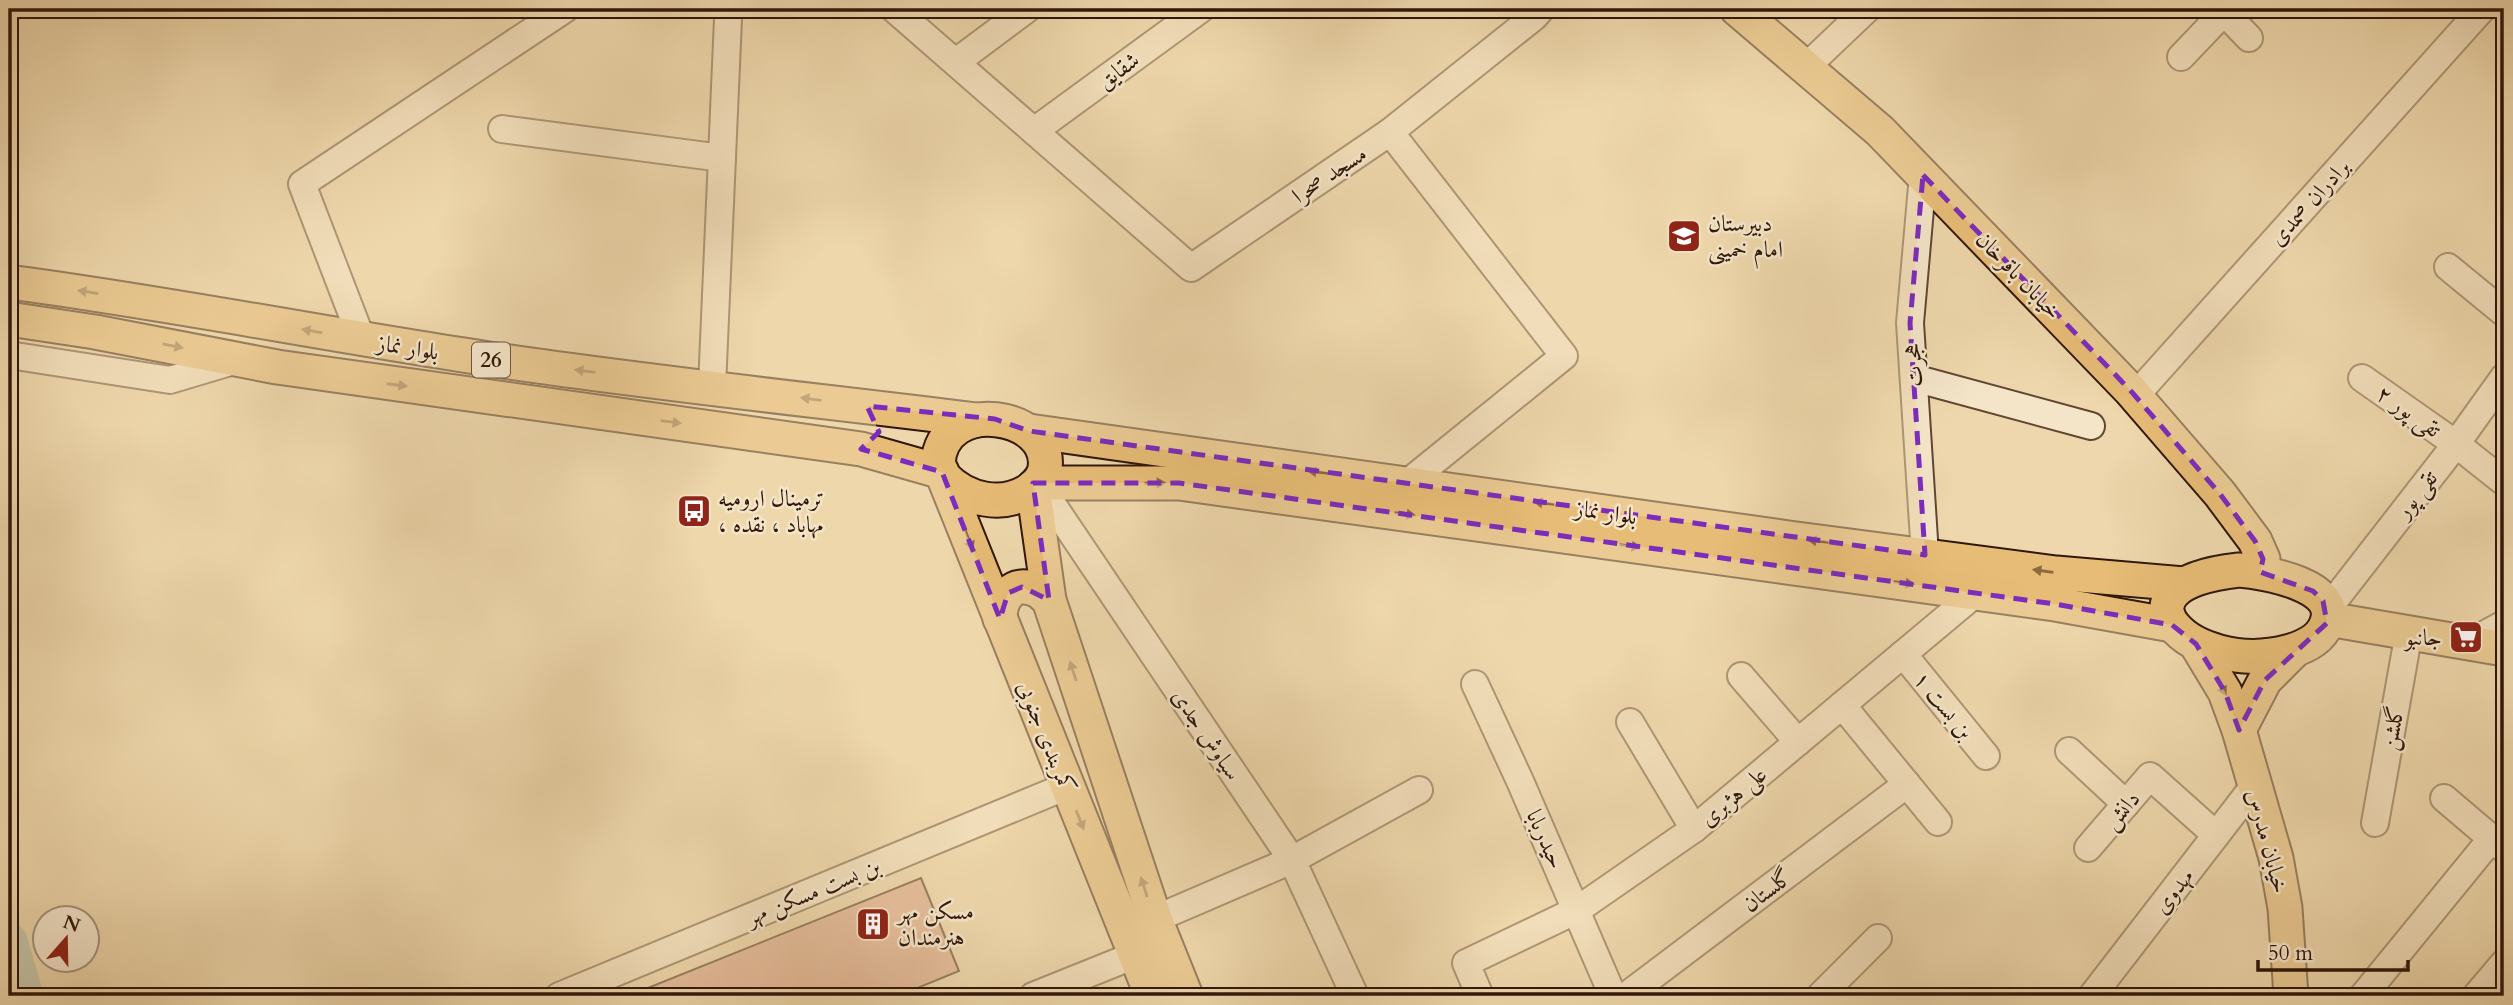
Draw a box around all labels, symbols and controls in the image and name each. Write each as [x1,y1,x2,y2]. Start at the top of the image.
street label: شقایق [1091,45,1146,96]
street label: مسجد صحرا [1286,138,1373,211]
street label: برادران صمدی [2262,152,2357,253]
place label: دبیرستان امام خمینی [1708,208,1783,269]
school or university icon: دبیرستان امام خمینی [1665,217,1703,255]
street label: خیابان باقرخان [1969,224,2069,326]
one-way arrow [77,287,99,298]
one-way arrow [301,325,323,336]
street label: بلوار نماز [373,327,441,368]
one-way arrow [162,341,184,352]
road number: 26 [472,342,510,378]
street label: هجرت [1896,342,1930,388]
one-way arrow [574,366,596,377]
street label: تقی پور ۲ [2370,378,2448,446]
one-way arrow [386,379,408,390]
one-way arrow [800,394,822,405]
one-way arrow [660,417,682,428]
street label: تقی پور [2387,463,2446,527]
one-way arrow [1307,466,1329,477]
one-way arrow [1144,477,1166,489]
place label: ترمینال ارومیه ، مهاباد ، نقده [718,483,824,540]
bus stop icon: ترمینال ارومیه ، مهاباد ، نقده [675,492,713,530]
street label: بلوار نماز [1571,493,1639,532]
one-way arrow [1533,497,1555,508]
one-way arrow [1394,509,1416,520]
one-way arrow [963,530,974,551]
one-way arrow [1806,536,1828,547]
one-way arrow [1619,540,1641,551]
one-way arrow [2032,565,2054,576]
one-way arrow [1893,578,1915,589]
supermarket icon: جانبو [2447,618,2485,656]
place label: جانبو [2403,622,2442,653]
one-way arrow [1067,660,1077,681]
street label: بن بست ۱ [1906,665,1981,746]
street label: کمربندی جنوبی [1010,676,1083,798]
one-way arrow [2214,676,2226,696]
street label: سیاوش جدی [1165,682,1249,786]
street label: گلشن [2373,703,2412,753]
street label: علی هژبری [1693,759,1775,835]
street label: دانش [2096,784,2147,837]
street label: خیابان مدرس [2239,786,2296,897]
street label: حیدربابا [1519,805,1572,874]
one-way arrow [1075,810,1086,831]
street label: بن بست مسکن مهر [740,850,885,933]
street label: گلستان [1736,861,1799,919]
street label: مهدوی [2146,862,2201,920]
one-way arrow [1138,876,1149,897]
place label: مسکن مهر هنرمندان [896,896,974,953]
north arrow [32,904,102,974]
building icon: مسکن مهر هنرمندان [854,905,892,943]
text: N [59,909,84,939]
scale bar [2258,928,2408,972]
text: 50 m [2268,939,2313,968]

